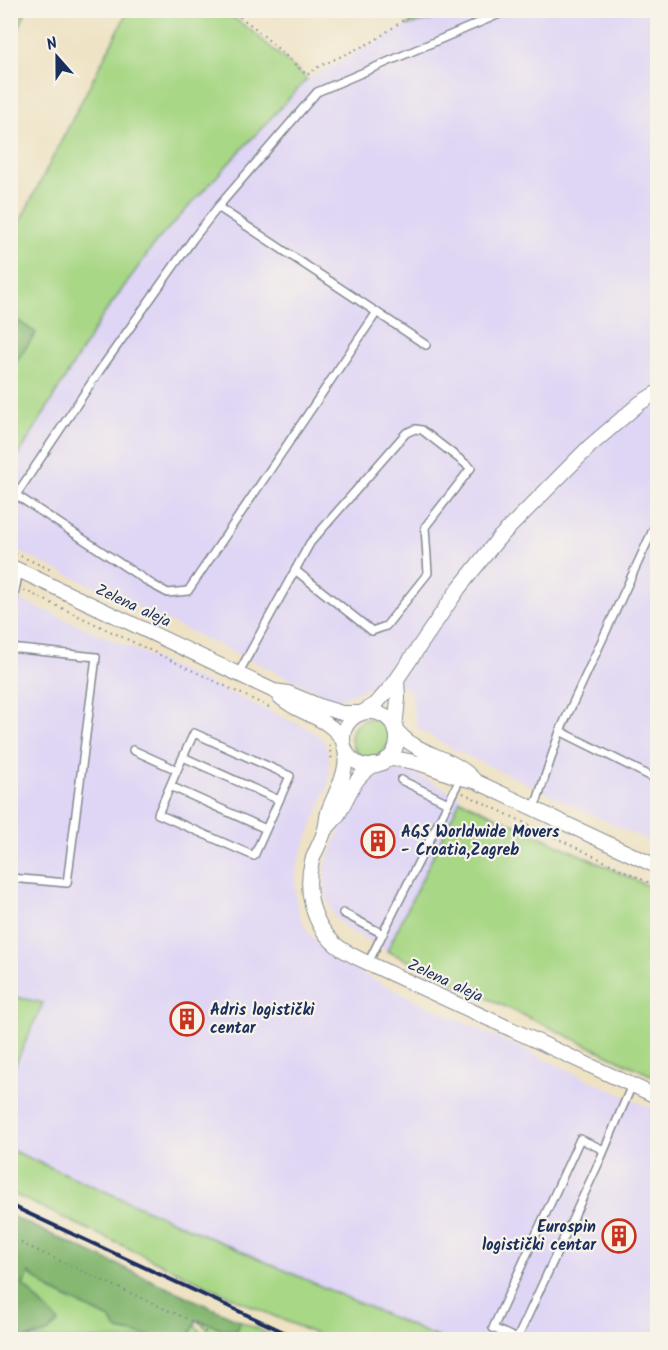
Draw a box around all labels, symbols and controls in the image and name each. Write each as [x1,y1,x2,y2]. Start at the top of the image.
north arrow [27,27,87,87]
text: N [43,31,61,58]
street label: Zelena aleja [91,578,175,634]
place label: AGS Worldwide Movers - Croatia,Zagreb [401,820,560,863]
building icon: AGS Worldwide Movers - Croatia,Zagreb [360,823,396,859]
street label: Zelena aleja [403,953,487,1009]
place label: Adris logistički centar [210,998,315,1041]
building icon: Adris logistički centar [169,1001,205,1037]
place label: Eurospin logistički centar [482,1215,597,1258]
building icon: Eurospin logistički centar [601,1218,637,1254]

